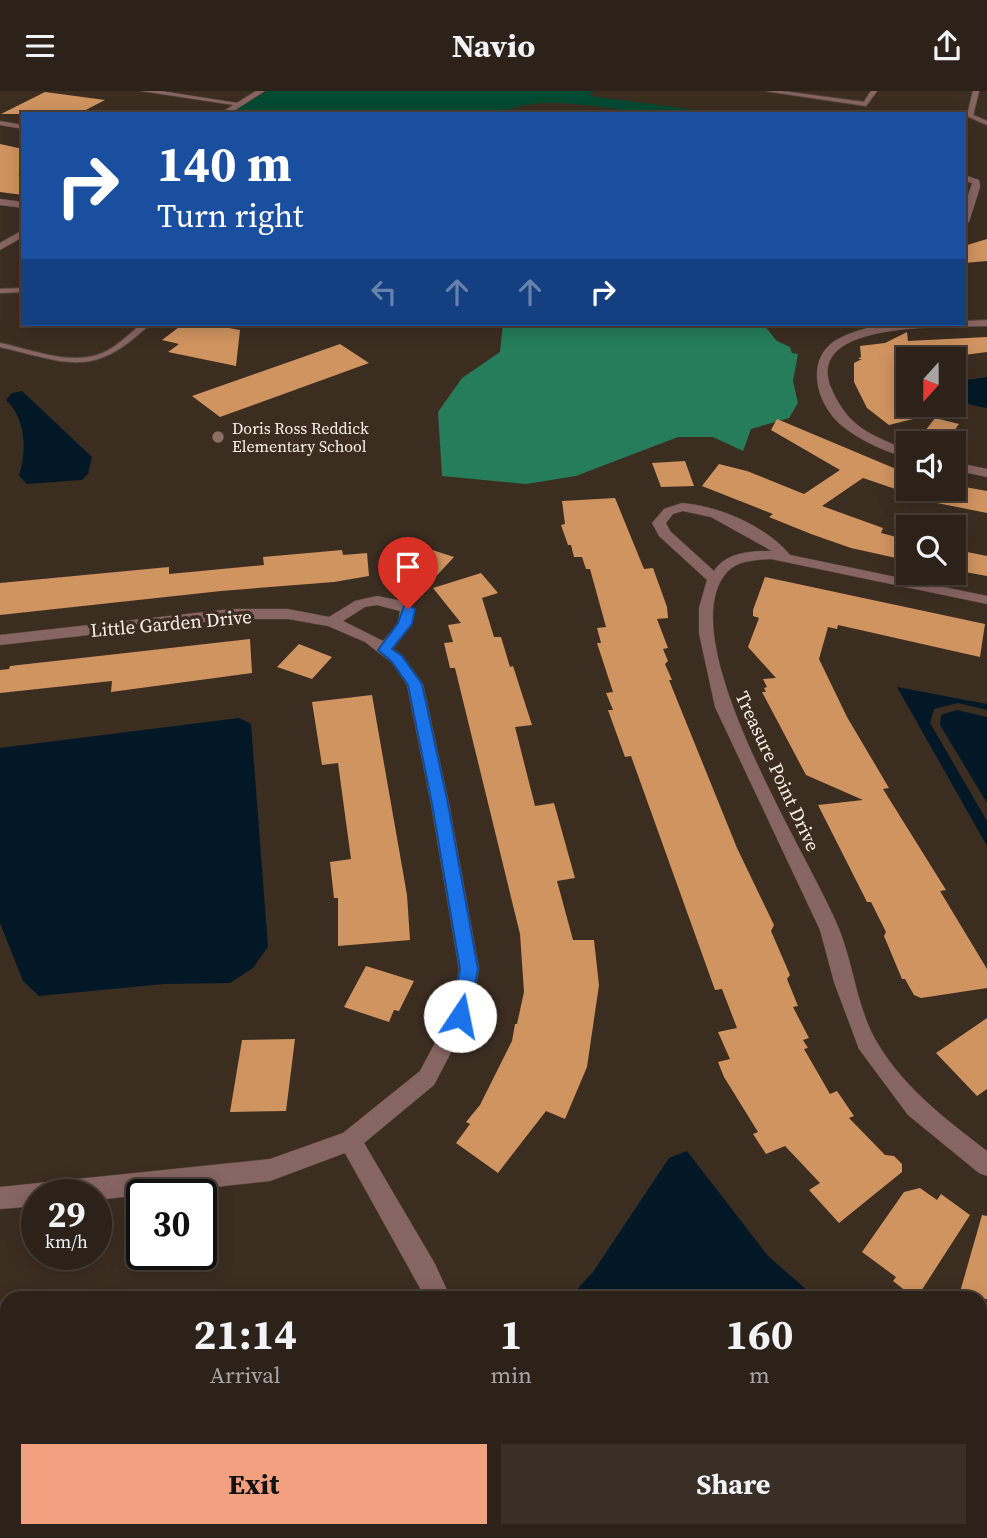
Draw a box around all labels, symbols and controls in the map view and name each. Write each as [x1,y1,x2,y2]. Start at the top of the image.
text: Navio [452,24,535,68]
icon: menu [21,27,59,65]
icon: share [928,27,966,65]
text: 140 m [157,130,292,197]
icon: right [42,140,133,231]
text: Turn right [157,194,303,238]
icon: left [365,273,403,311]
icon: ahead [438,273,476,311]
icon: ahead [511,273,549,311]
icon: right [584,273,622,311]
north arrow [896,347,966,417]
map controls [896,347,966,585]
place label: Doris Ross Reddick Elementary School [232,417,369,457]
marker: Doris Ross Reddick Elementary School [210,429,226,445]
button: sound [896,431,966,501]
button: search [896,515,966,585]
pin [378,537,438,609]
icon: arrive [389,548,427,586]
street label: Little Garden Drive [89,603,253,643]
street label: Treasure Point Drive [729,687,827,855]
position arrow [423,979,497,1053]
speed limit sign: 30 [126,1179,217,1270]
text: 29 [48,1191,85,1239]
text: km/h [45,1229,88,1254]
text: 21:14 [193,1305,297,1363]
text: 1 [500,1305,523,1363]
text: 160 [725,1305,794,1363]
text: Arrival [210,1359,281,1391]
text: min [490,1359,532,1391]
text: m [749,1359,770,1391]
button: Exit [21,1444,487,1524]
button: Share [501,1444,966,1524]

